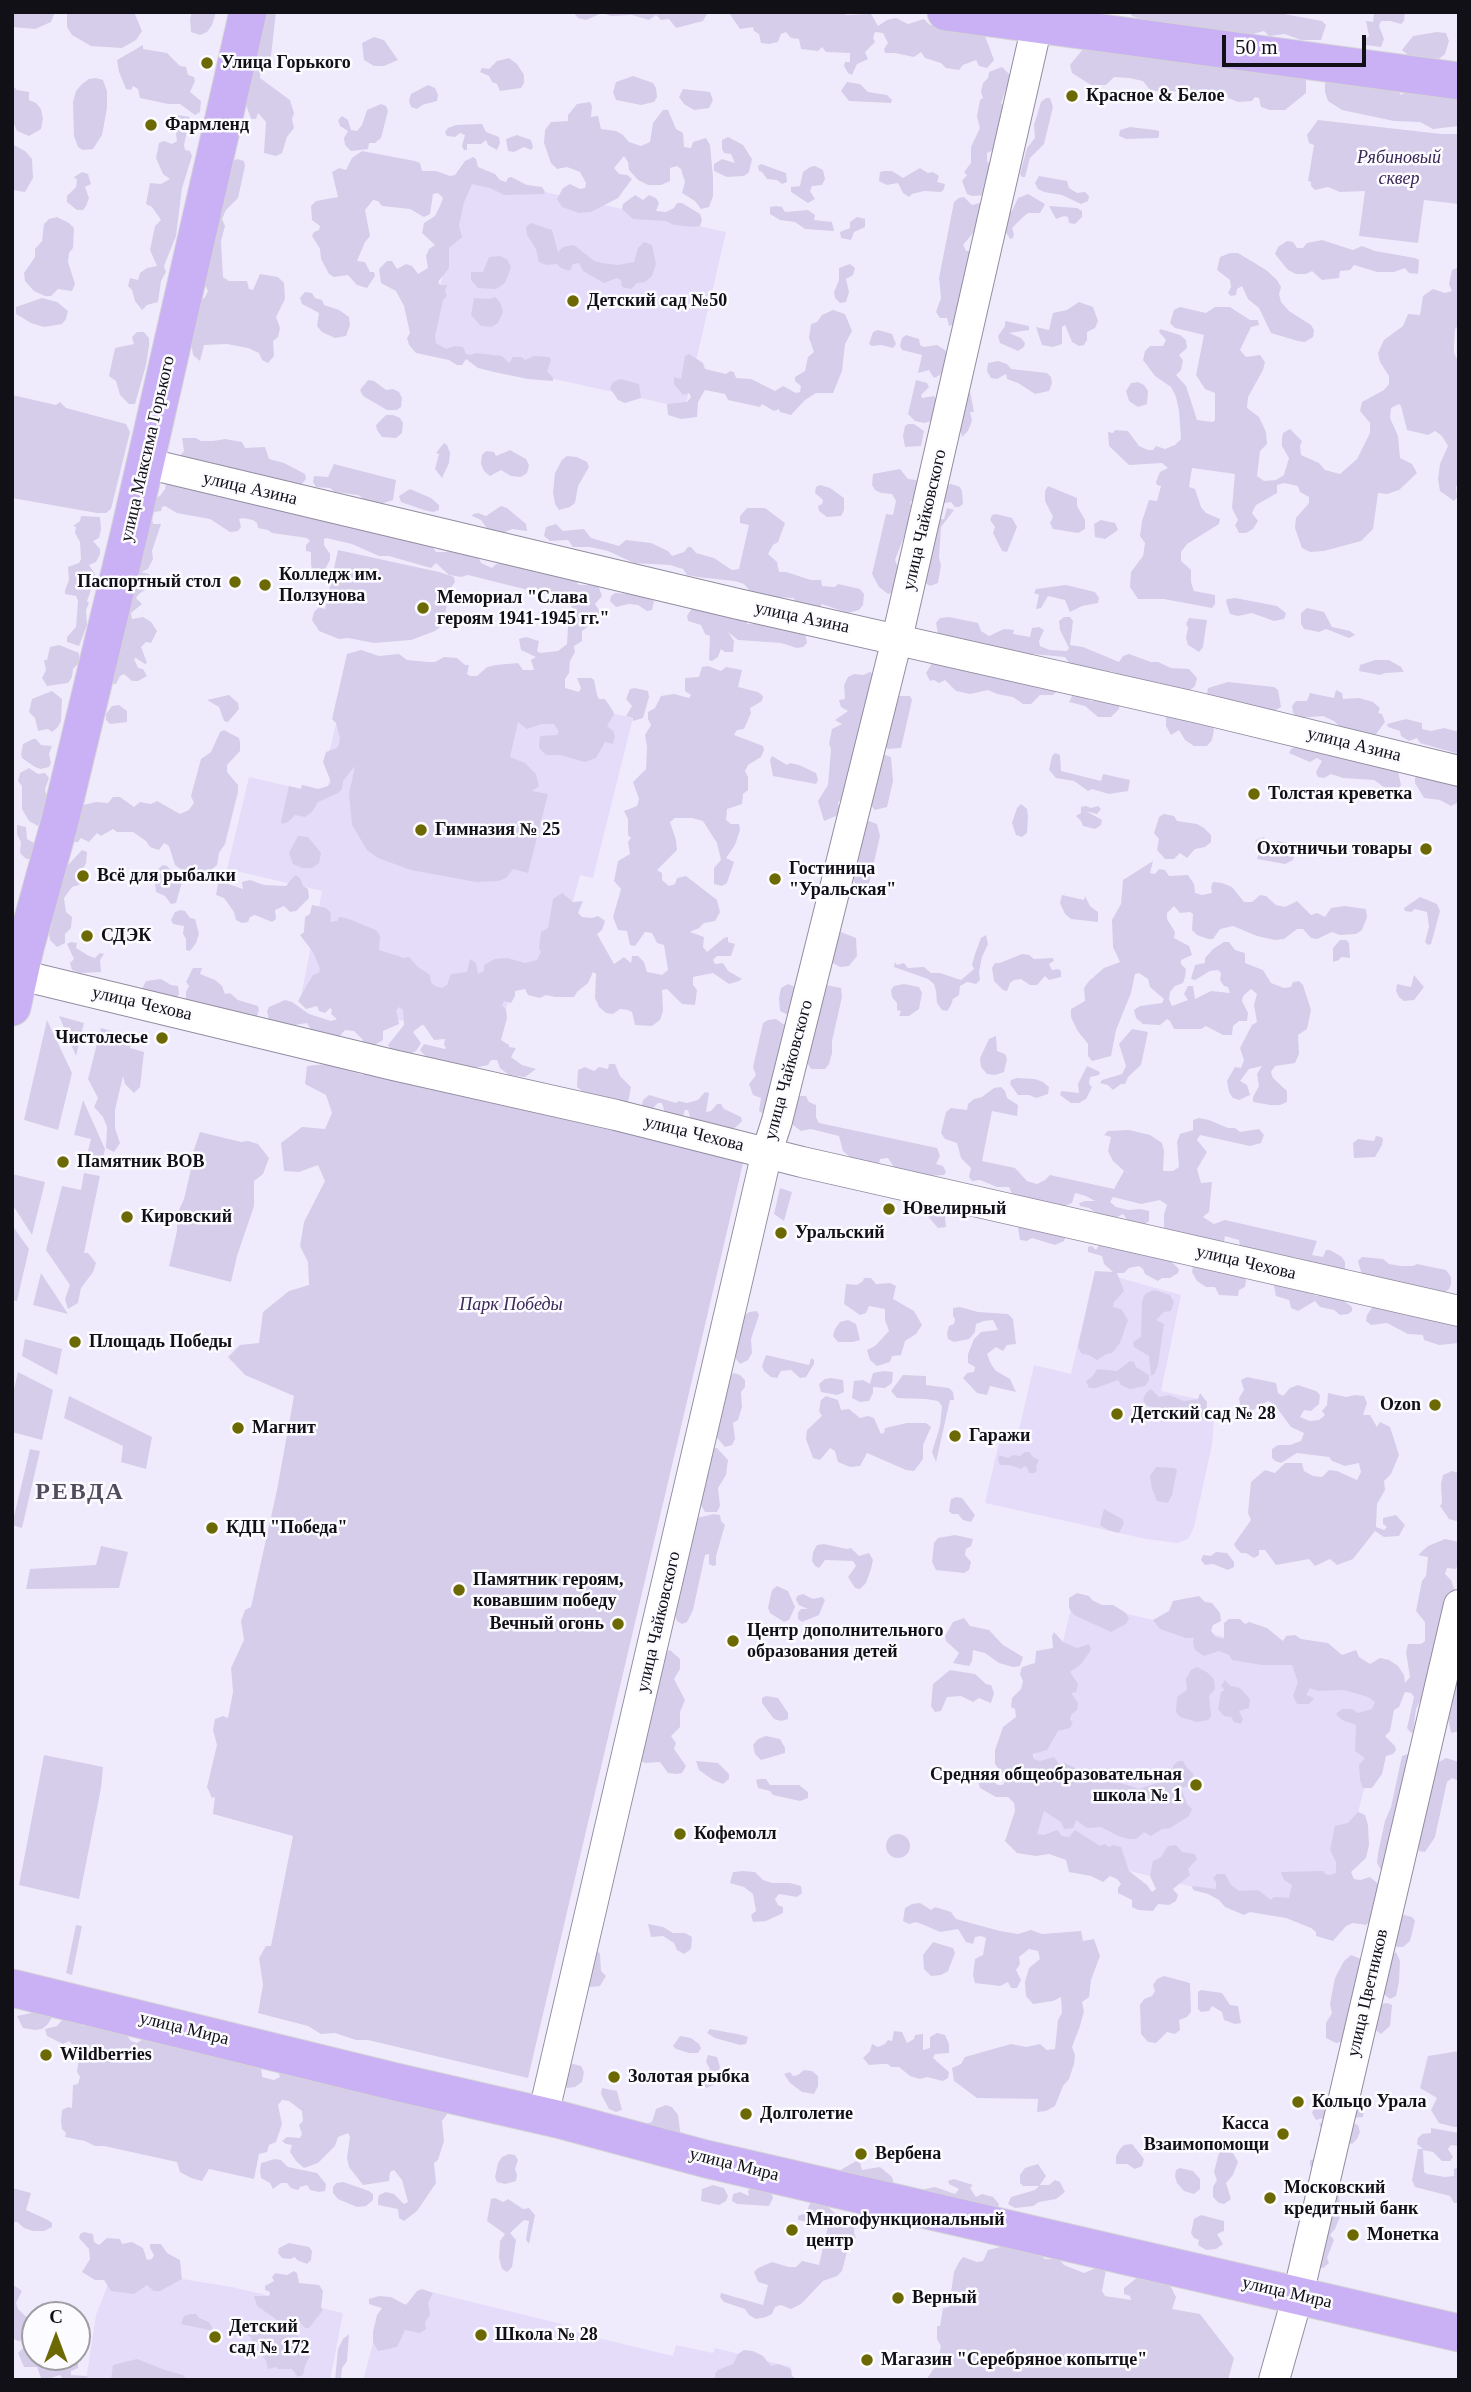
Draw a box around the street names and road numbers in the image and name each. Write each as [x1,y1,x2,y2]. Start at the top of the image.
street label: улица Максима Горького [116,354,180,544]
street label: улица Чайковского [898,447,952,593]
street label: улица Азина [201,468,299,510]
street label: улица Азина [753,597,851,639]
street label: улица Азина [1305,723,1403,767]
street label: улица Чехова [90,982,194,1026]
street label: улица Чайковского [760,998,818,1142]
street label: улица Чехова [642,1111,746,1157]
street label: улица Чехова [1194,1241,1298,1285]
street label: улица Чайковского [632,1549,686,1695]
street label: улица Цветников [1343,1927,1393,2059]
street label: улица Мира [137,2007,231,2051]
street label: улица Мира [687,2143,781,2187]
street label: улица Мира [1240,2272,1334,2314]

